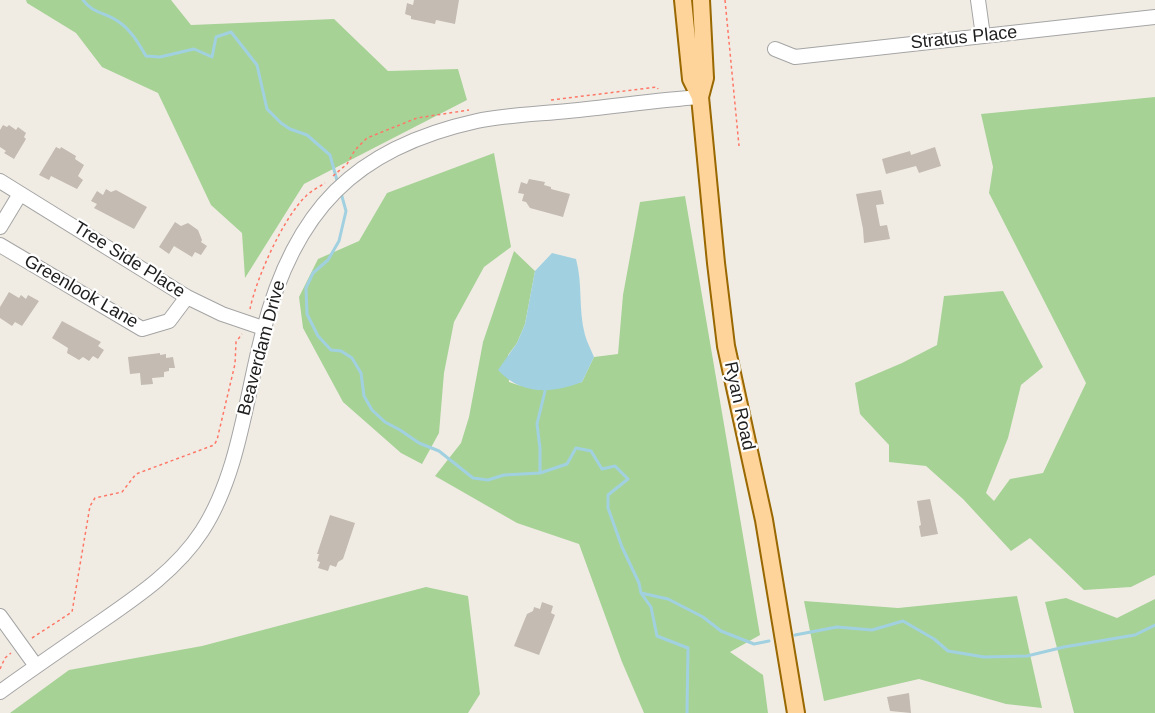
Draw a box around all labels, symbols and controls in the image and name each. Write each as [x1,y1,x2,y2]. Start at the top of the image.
street label: Stratus Place [910,22,1018,54]
street label: Tree Side Place [69,217,189,303]
street label: Greenlook Lane [20,251,142,333]
street label: Beaverdam Drive [234,278,290,418]
street label: Ryan Road [719,360,759,452]

